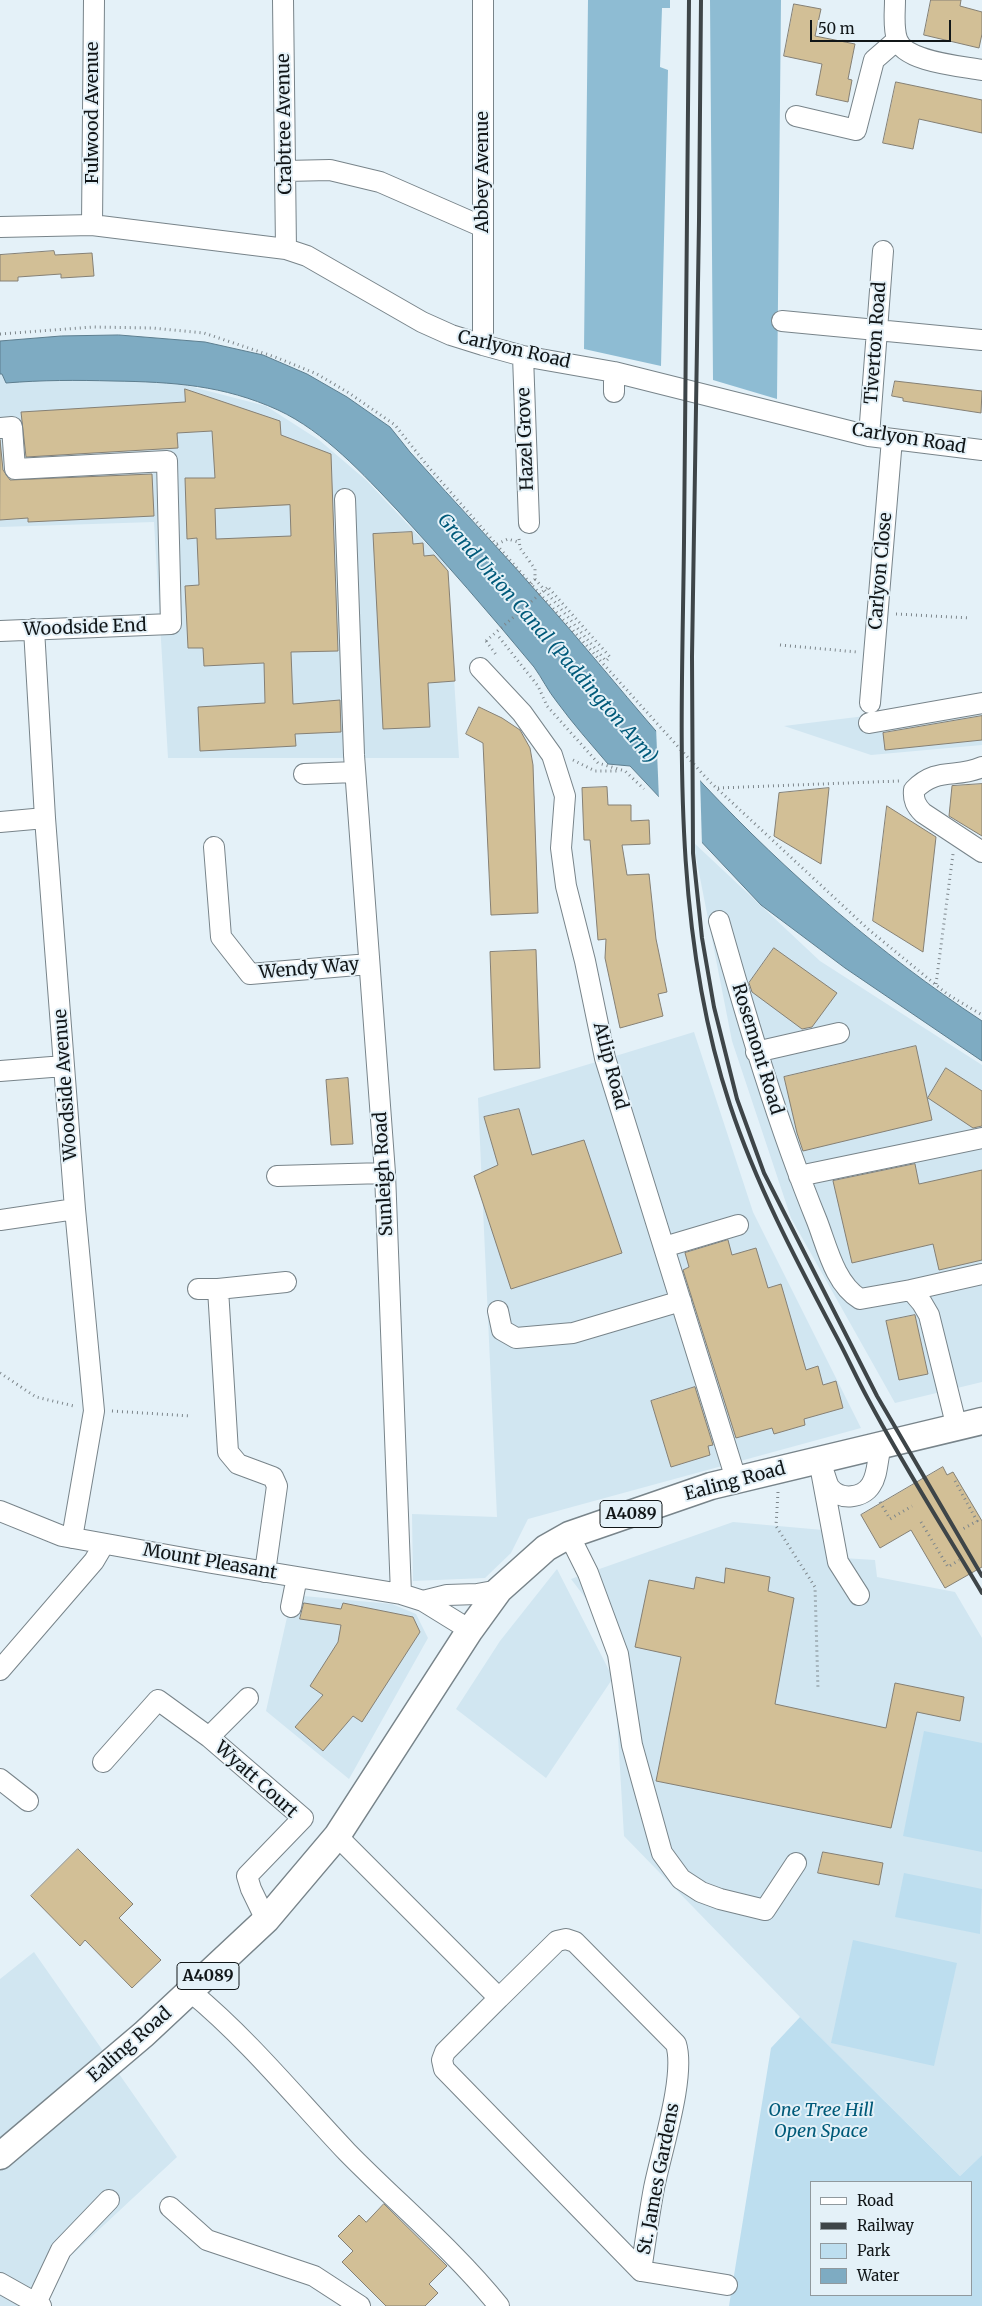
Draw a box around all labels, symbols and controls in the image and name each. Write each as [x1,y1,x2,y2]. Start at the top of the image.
scale bar [812,10,953,42]
text: 50 m [818,19,855,38]
street label: Fulwood Avenue [82,42,104,184]
street label: Crabtree Avenue [273,53,297,195]
street label: Abbey Avenue [472,111,494,233]
street label: Tiverton Road [861,281,891,405]
street label: Carlyon Road [455,327,573,373]
street label: Hazel Grove [513,387,539,491]
street label: Carlyon Road [850,419,968,459]
water label: Grand Union Canal (Paddington Arm) [432,509,662,769]
street label: Carlyon Close [865,512,897,630]
street label: Woodside End [23,615,147,641]
street label: Wendy Way [258,954,360,984]
street label: Rosemont Road [727,981,787,1117]
street label: Woodside Avenue [50,1008,82,1162]
street label: Atlip Road [588,1020,632,1112]
street label: Sunleigh Road [370,1111,398,1237]
street label: Ealing Road [682,1458,788,1506]
road number: A4089 [600,1500,662,1528]
street label: Mount Pleasant [141,1540,279,1584]
street label: Wyatt Court [210,1737,302,1823]
road number: A4089 [177,1962,239,1990]
street label: Ealing Road [84,2003,176,2087]
park label: One Tree Hill Open Space [768,2100,874,2142]
street label: St. James Gardens [634,2101,684,2257]
legend [810,2181,972,2296]
text: Road [857,2191,893,2210]
text: Railway [857,2216,914,2235]
text: Park [857,2241,890,2260]
text: Water [857,2266,899,2285]

